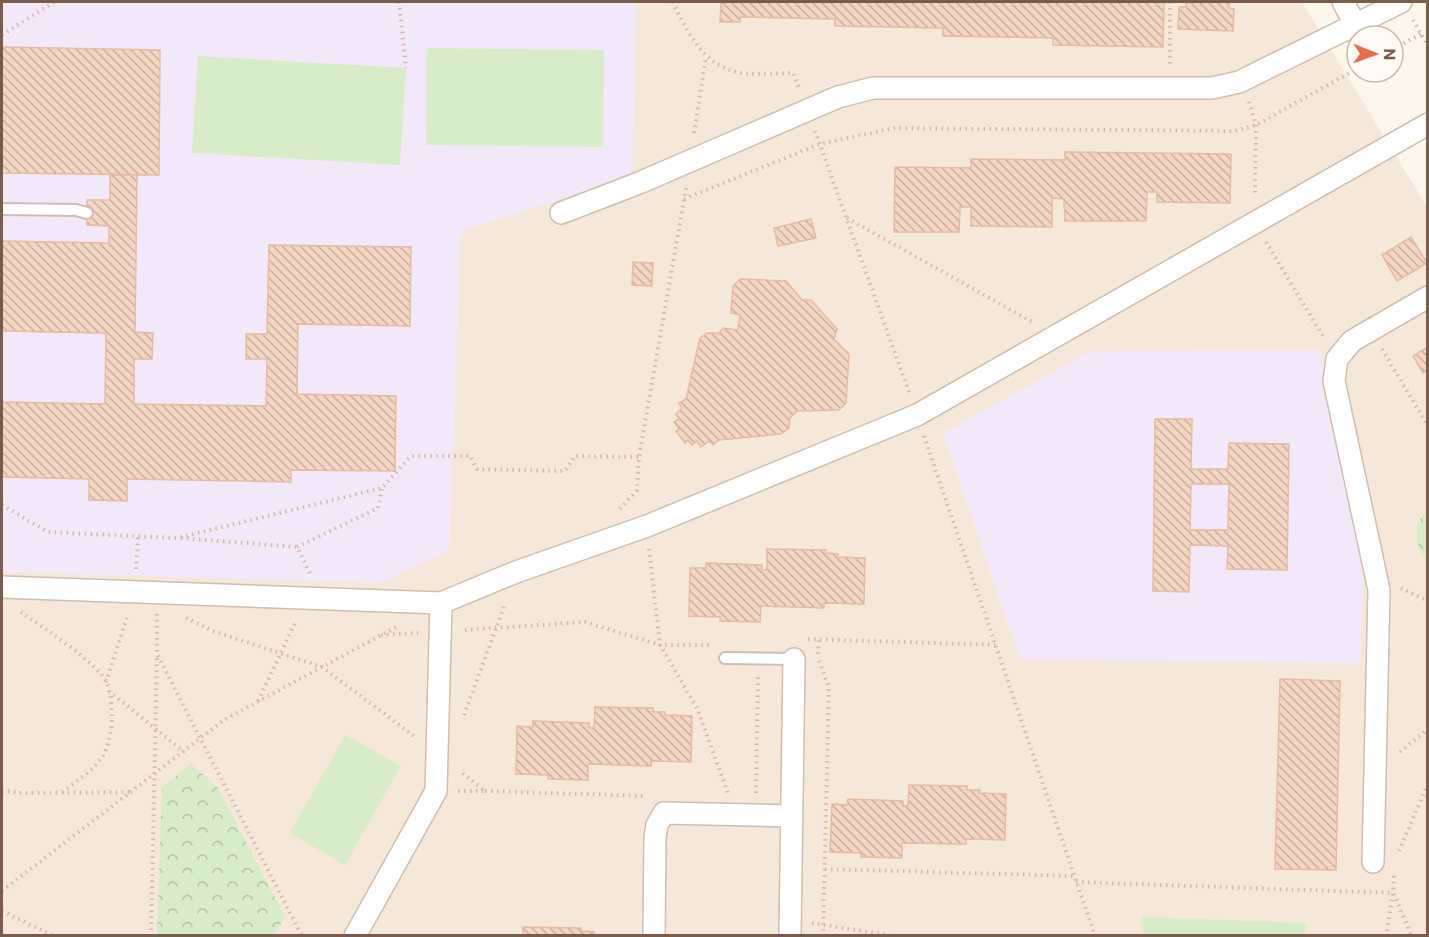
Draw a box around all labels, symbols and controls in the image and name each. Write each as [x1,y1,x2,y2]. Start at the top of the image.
north arrow [1345,24,1405,84]
text: N [1381,48,1400,60]

